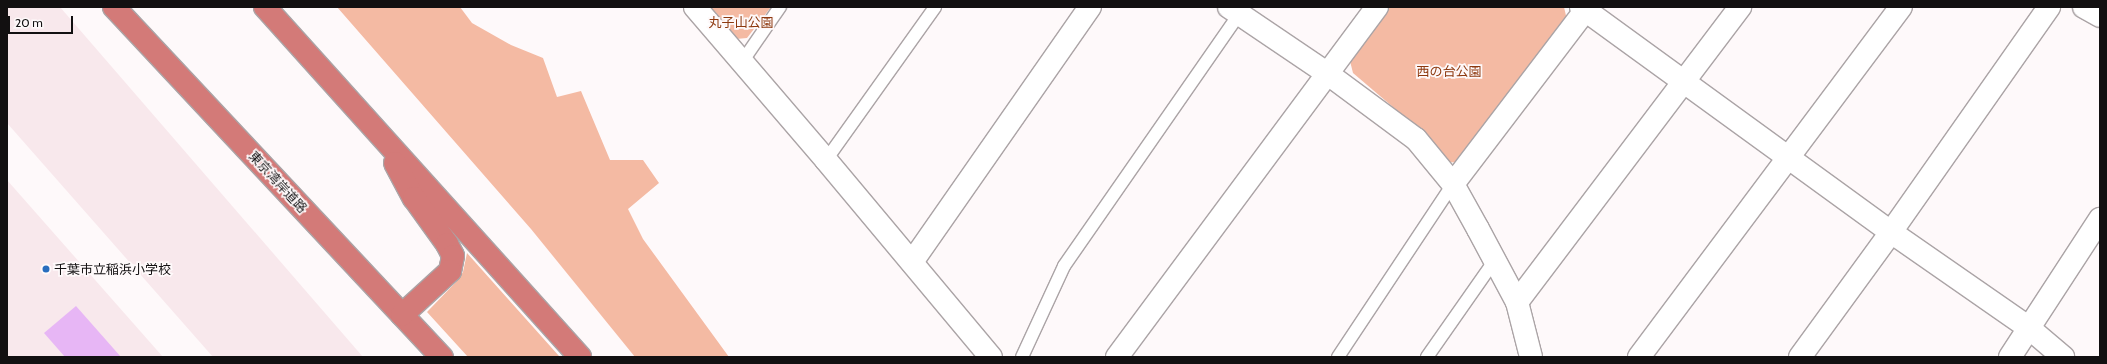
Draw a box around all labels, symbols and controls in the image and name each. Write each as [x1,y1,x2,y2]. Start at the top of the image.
scale bar [10,8,75,34]
park label: 丸子山公園 [709,14,773,30]
text: 20 m [15,15,43,30]
park label: 西の台公園 [1417,63,1481,79]
street label: 東京湾岸道路 [246,148,310,216]
place label: 千葉市立稲浜小学校 [54,261,171,277]
marker: 千葉市立稲浜小学校 [41,264,51,274]

